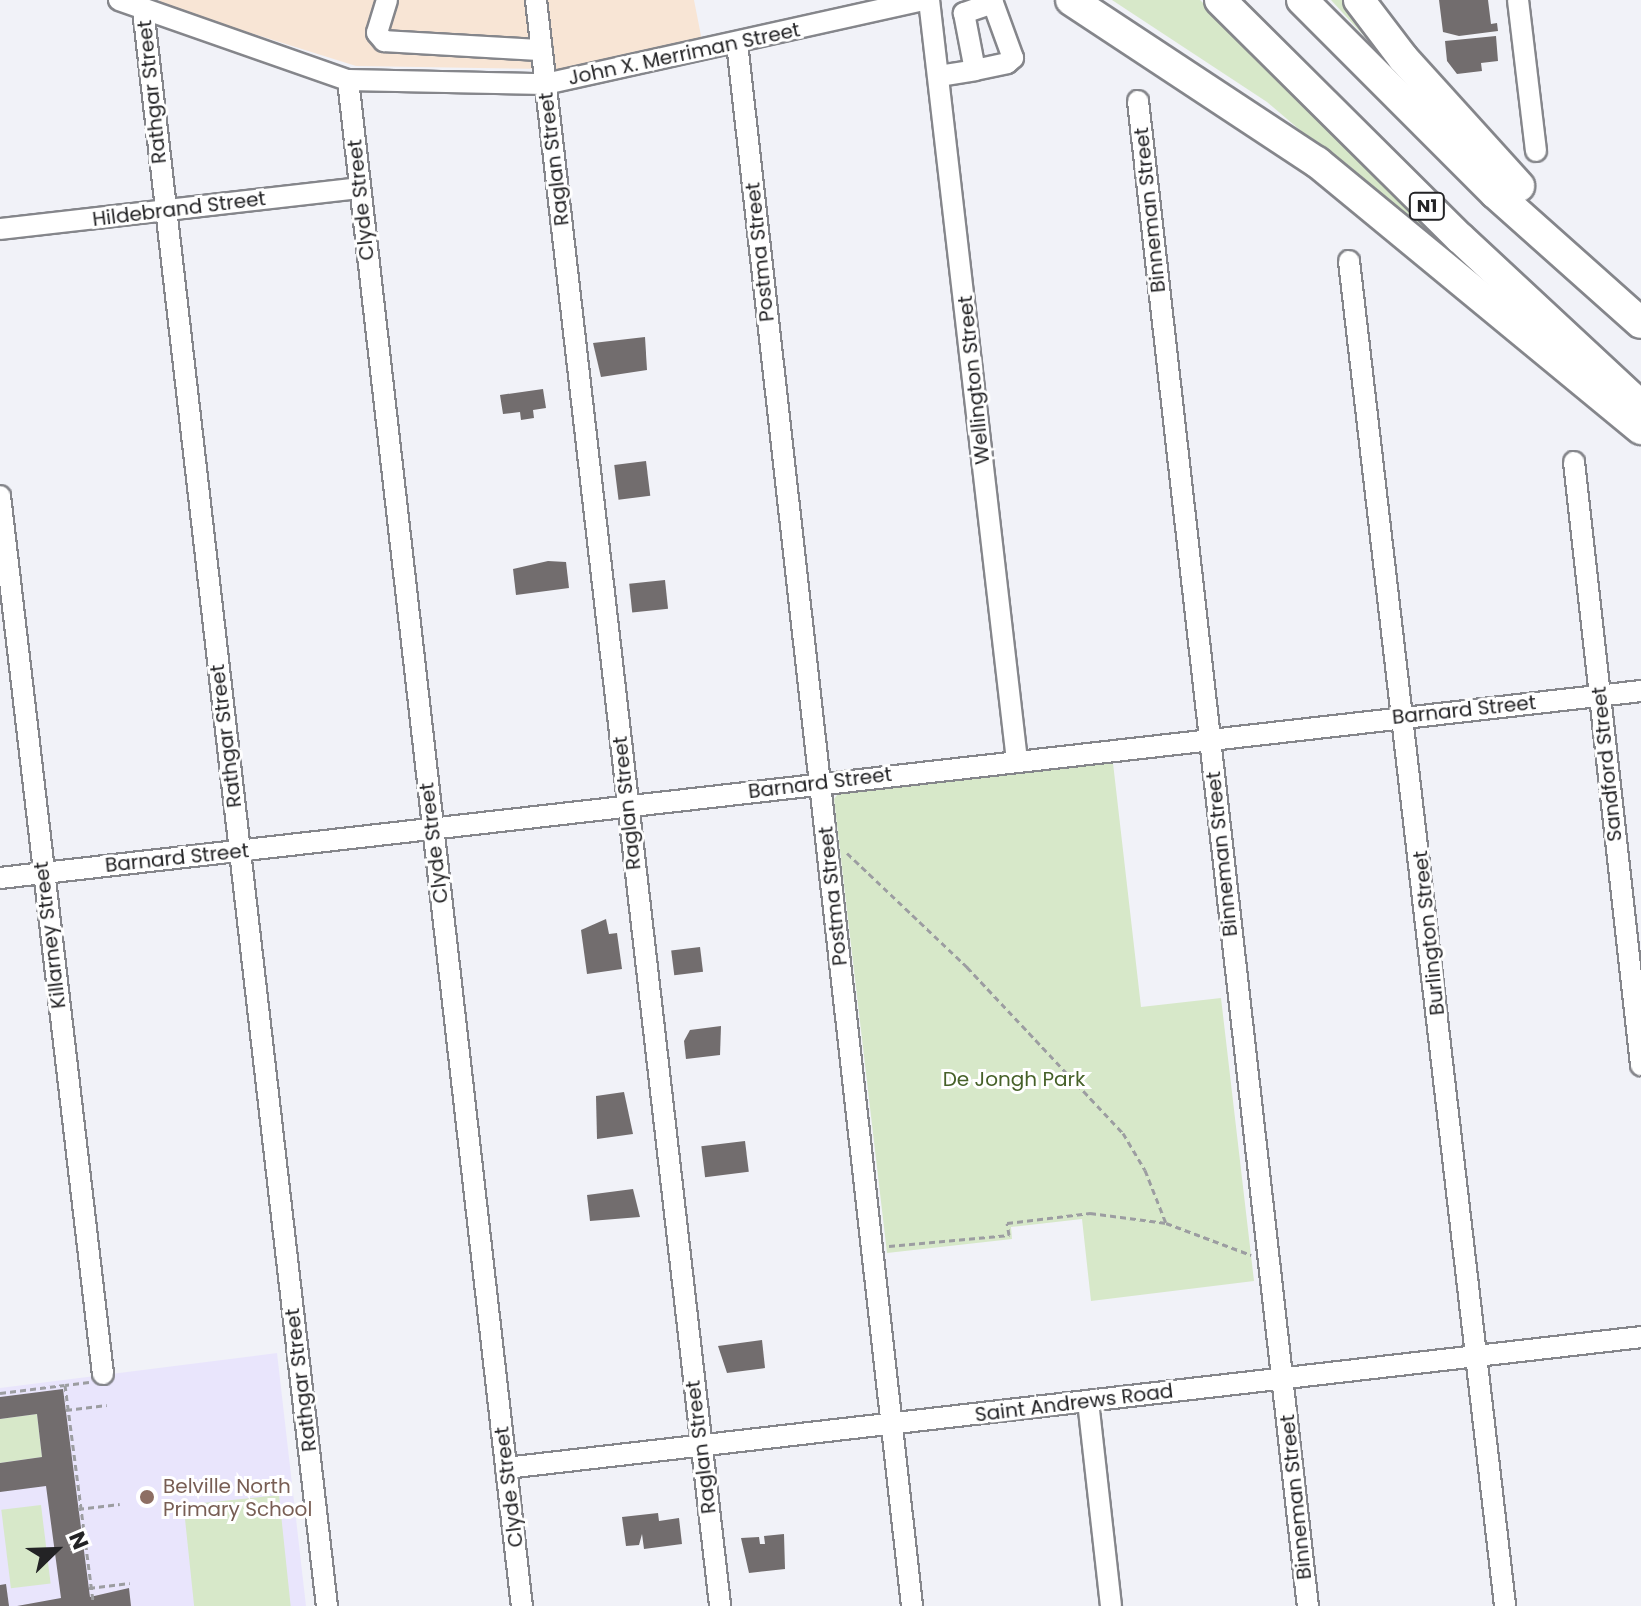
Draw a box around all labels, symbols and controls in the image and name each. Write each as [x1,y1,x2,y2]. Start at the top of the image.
street label: John X. Merriman Street [566,18,802,90]
street label: Rathgar Street [133,19,171,165]
street label: Raglan Street [534,91,574,227]
street label: Binneman Street [1129,126,1171,294]
street label: Clyde Street [343,138,379,262]
street label: Postma Street [741,181,779,323]
street label: Hildebrand Street [91,186,267,232]
road number: N1 [1407,192,1447,220]
street label: Wellington Street [953,294,995,466]
street label: Rathgar Street [205,663,247,809]
street label: Sandford Street [1587,685,1627,843]
street label: Barnard Street [1391,691,1537,729]
street label: Raglan Street [608,735,646,871]
street label: Barnard Street [747,762,893,804]
street label: Binneman Street [1201,770,1243,938]
street label: Clyde Street [415,781,453,905]
street label: Postma Street [814,825,852,967]
street label: Barnard Street [104,839,250,877]
street label: Burlington Street [1408,849,1450,1017]
street label: Killarney Street [29,860,71,1010]
park label: De Jongh Park [943,1067,1085,1091]
street label: Rathgar Street [280,1307,322,1453]
street label: Raglan Street [681,1379,721,1515]
street label: Saint Andrews Road [974,1379,1174,1427]
street label: Binneman Street [1275,1413,1317,1581]
street label: Clyde Street [490,1425,528,1549]
place label: Belville North Primary School [163,1474,312,1521]
marker: Belville North Primary School [138,1488,156,1506]
north arrow [16,1510,96,1590]
text: N [61,1527,96,1554]

